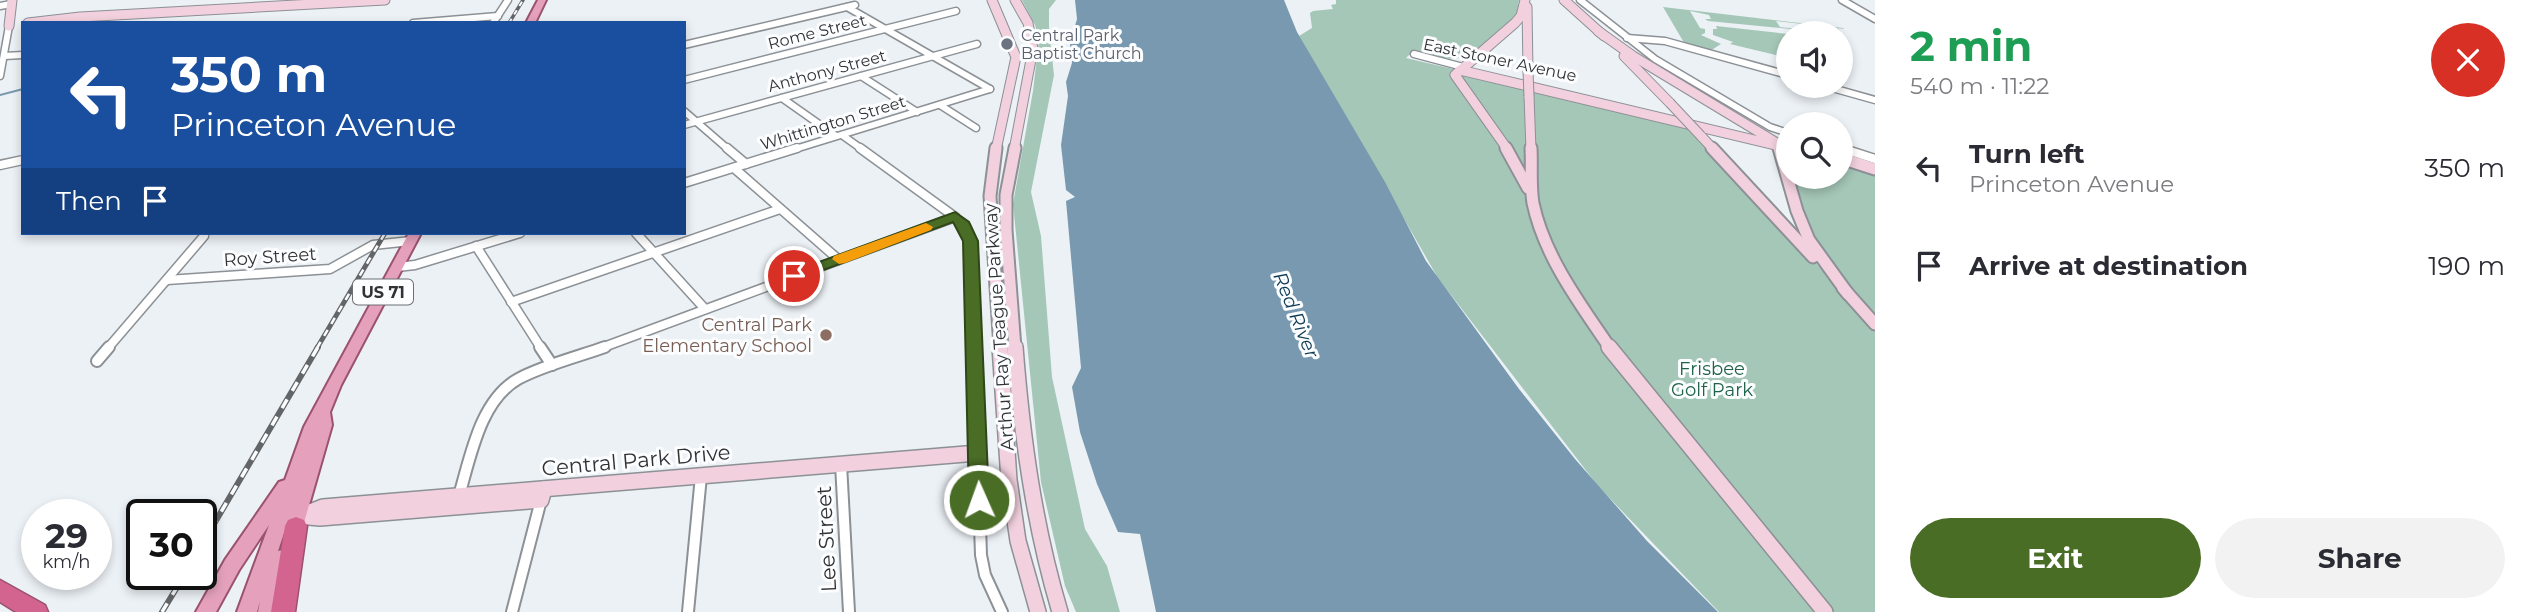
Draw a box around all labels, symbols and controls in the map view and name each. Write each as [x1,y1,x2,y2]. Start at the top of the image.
street label: Rome Street [766,10,869,53]
text: 2 min [1910,20,2032,72]
map controls [1776,21,1853,189]
button: sound [1776,21,1853,98]
button: close [2431,23,2505,97]
place label: Central Park Baptist Church [1021,26,1141,63]
street label: East Stoner Avenue [1422,34,1578,86]
marker: Central Park Baptist Church [999,36,1015,52]
text: 350 m [171,45,327,104]
street label: Anthony Street [766,46,889,96]
icon: left [56,49,147,140]
text: 540 m · 11:22 [1910,72,2049,100]
street label: Whittington Street [758,92,908,154]
text: Princeton Avenue [171,105,456,144]
button: search [1776,112,1853,189]
text: Turn left [1969,138,2085,170]
icon: left [1910,149,1948,187]
text: 350 m [2424,152,2505,184]
text: Princeton Avenue [1969,170,2174,198]
icon: arrive [136,182,174,220]
text: Then [56,185,122,217]
street label: Arthur Ray Teague Parkway [979,202,1019,452]
street label: Roy Street [223,243,317,271]
pin [764,246,824,306]
icon: arrive [1910,247,1948,285]
text: Arrive at destination [1969,250,2248,282]
text: 190 m [2428,250,2505,282]
icon: arrive [775,257,813,295]
water label: Red River [1268,268,1324,362]
road number: US 71 [353,280,413,304]
place label: Central Park Elementary School [642,314,812,357]
marker: Central Park Elementary School [818,327,834,343]
park label: Frisbee Golf Park [1671,358,1753,401]
street label: Central Park Drive [541,439,731,481]
position arrow [942,463,1016,537]
street label: Lee Street [811,485,841,593]
speed limit sign: 30 [126,499,217,590]
text: 29 [45,514,88,557]
button: Exit [1910,518,2201,598]
button: Share [2215,518,2505,598]
text: km/h [42,551,91,573]

